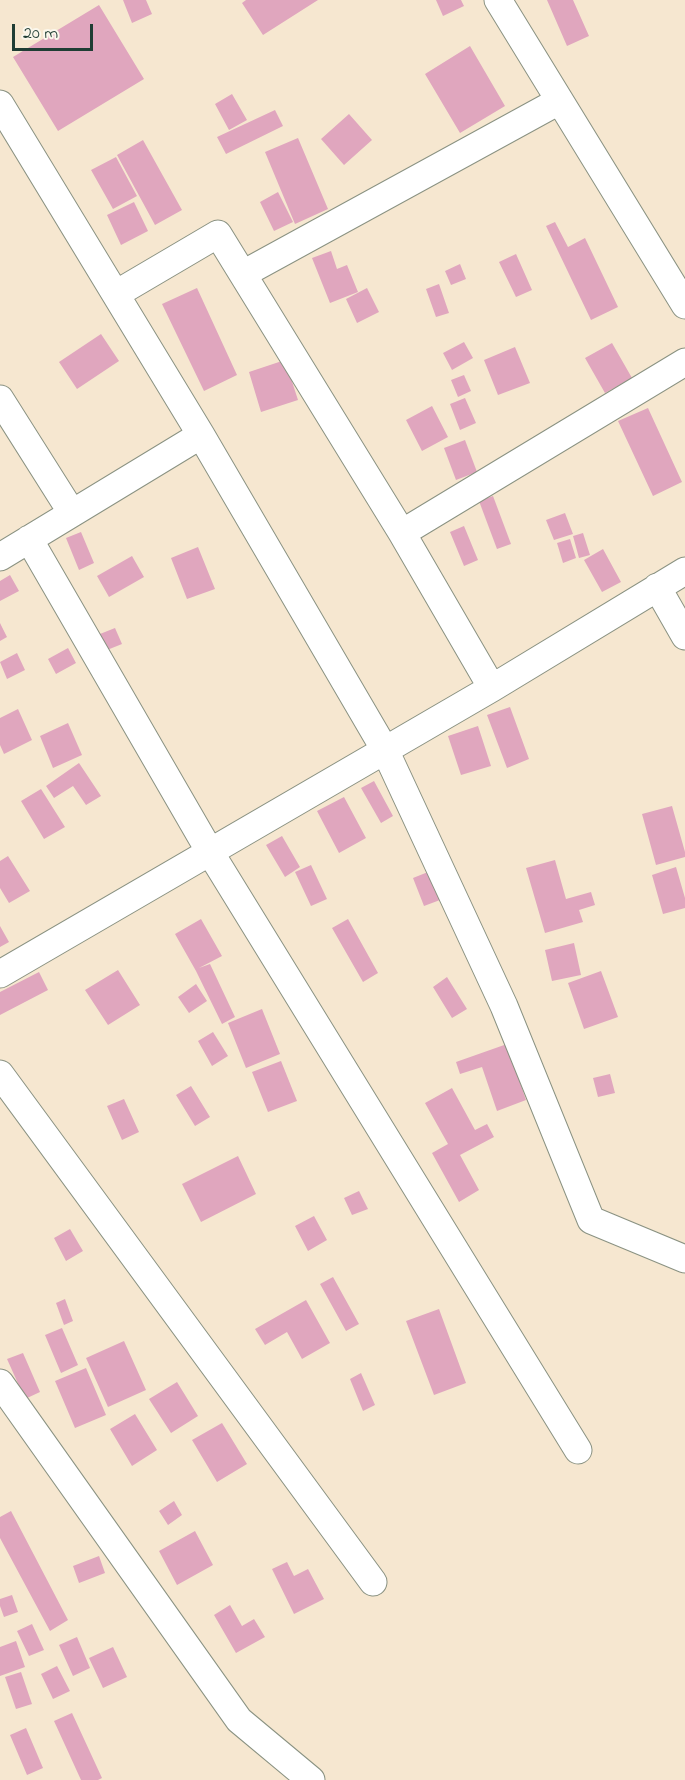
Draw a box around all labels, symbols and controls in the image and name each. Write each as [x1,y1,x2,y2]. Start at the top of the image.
scale bar [15,12,96,50]
text: 20 m [23,21,58,47]

